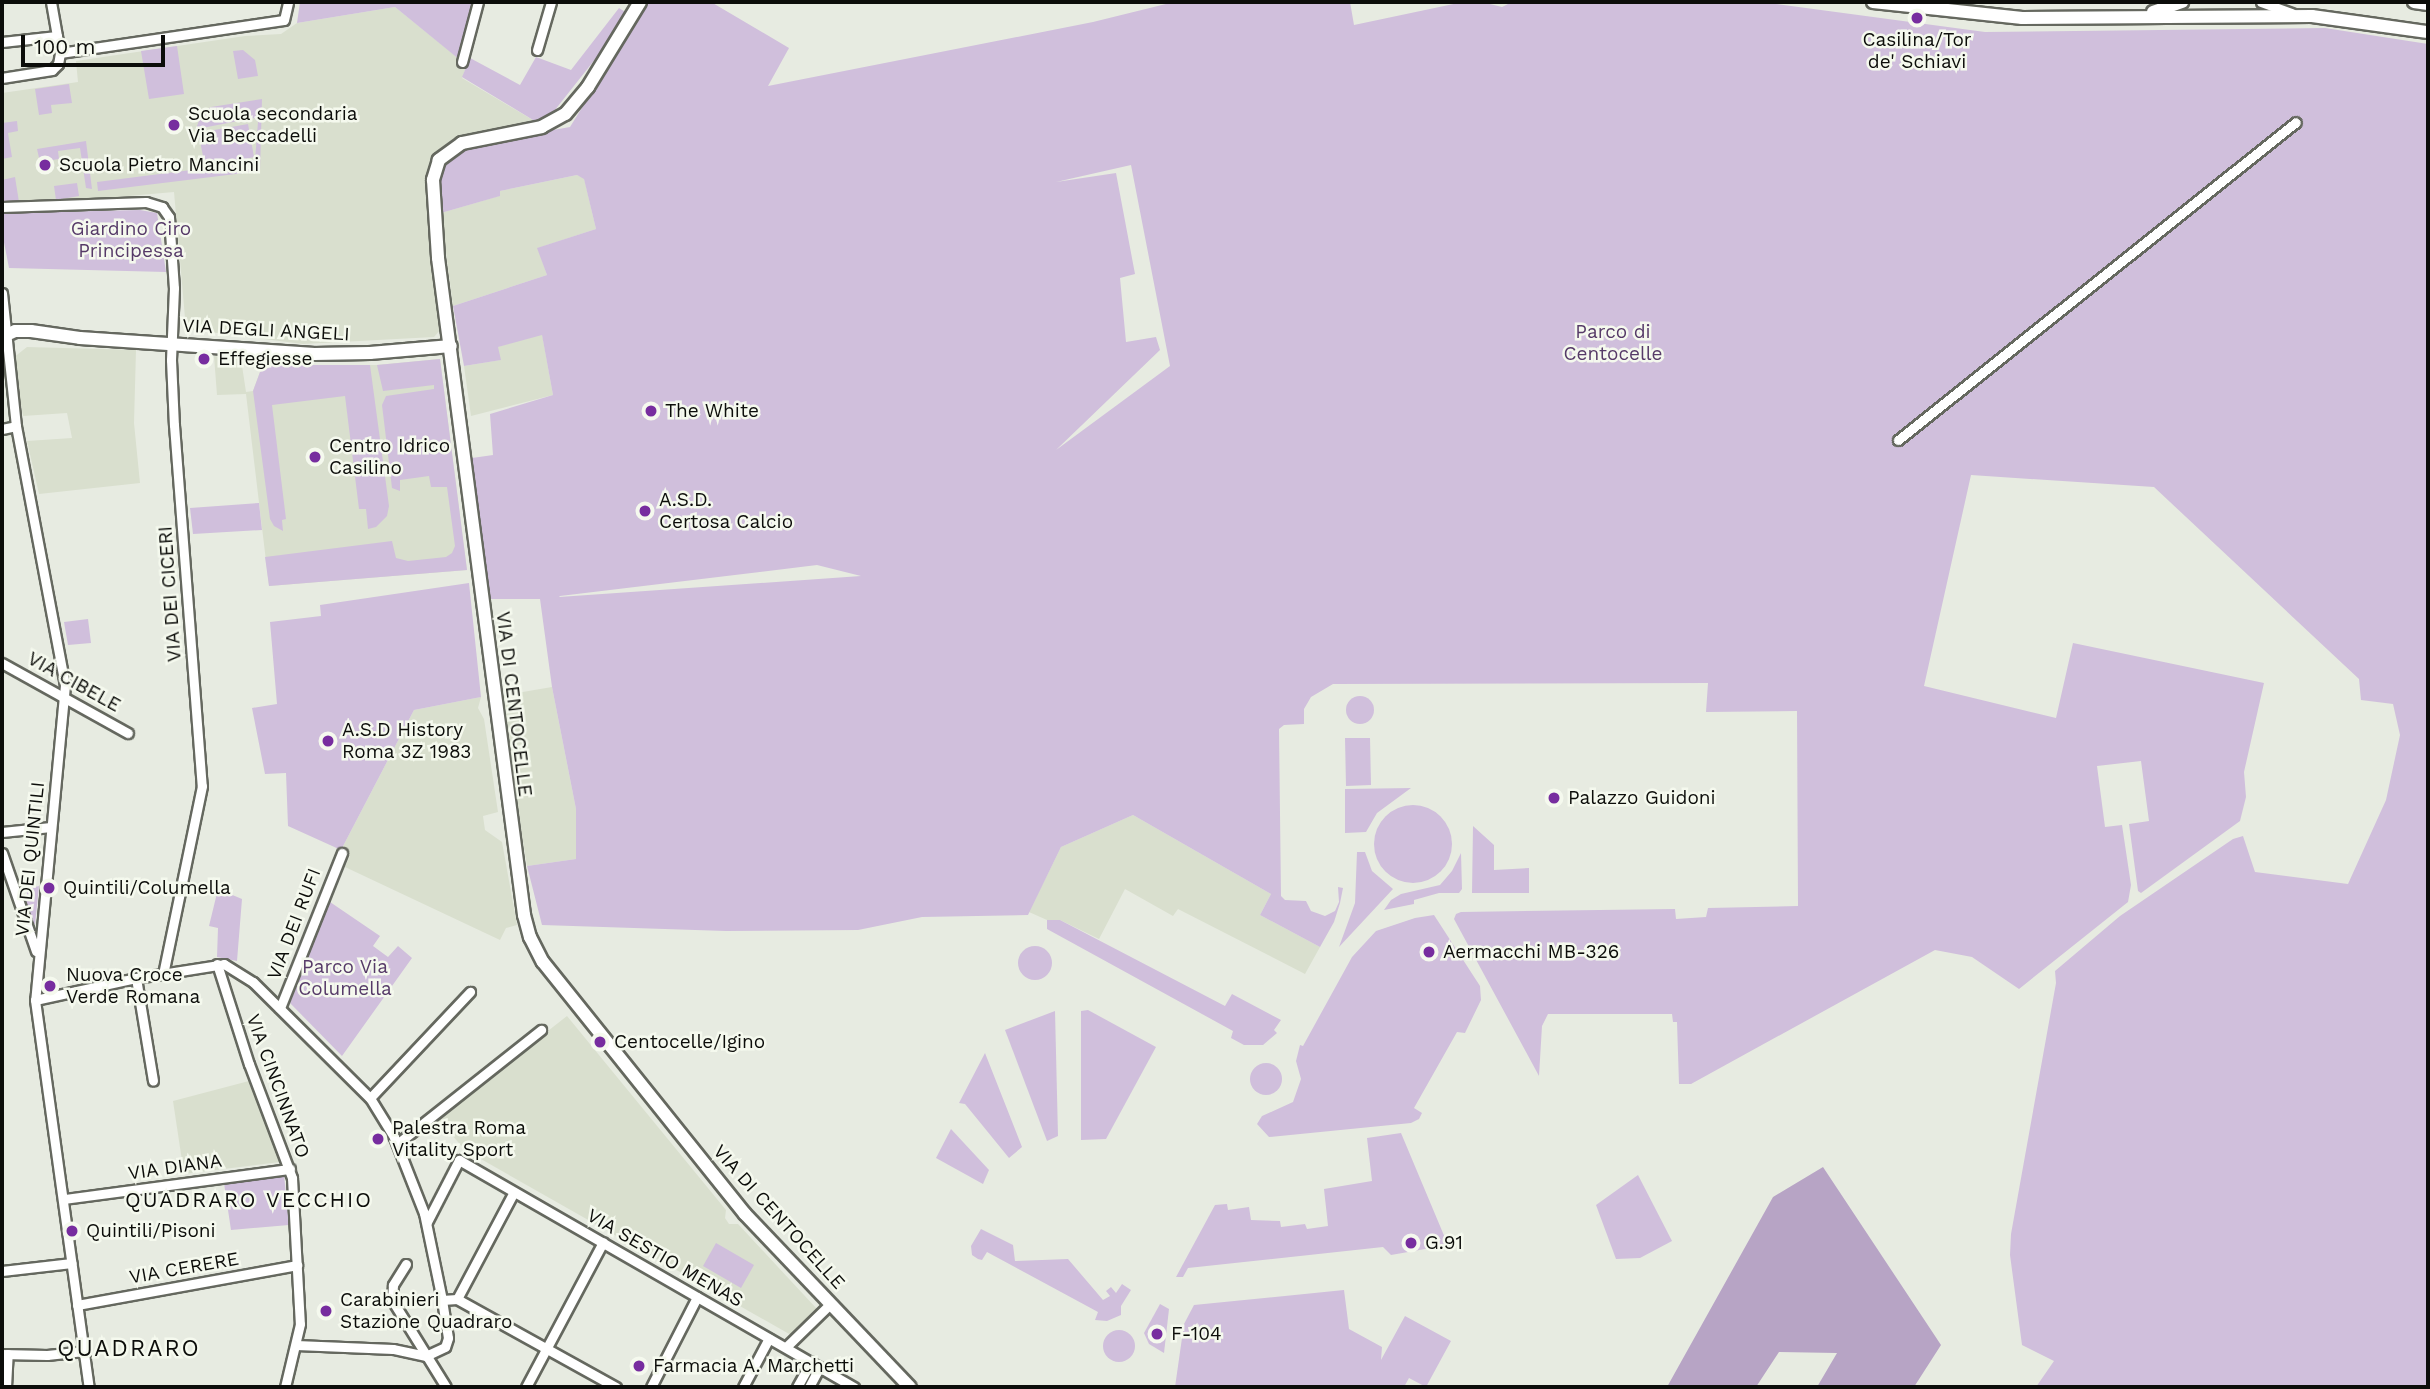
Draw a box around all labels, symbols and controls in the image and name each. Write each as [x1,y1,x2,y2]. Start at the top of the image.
marker: Casilina/Tor de' Schiavi [1909,10,1925,26]
scale bar [24,21,168,65]
place label: Casilina/Tor de' Schiavi [1862,29,1972,73]
text: 100 m [34,34,96,59]
place label: Scuola secondaria Via Beccadelli [188,103,358,147]
marker: Scuola secondaria Via Beccadelli [166,117,182,133]
place label: Scuola Pietro Mancini [59,154,260,176]
marker: Scuola Pietro Mancini [37,157,53,173]
park label: Giardino Ciro Principessa [71,218,191,262]
street label: VIA DEGLI ANGELI [181,314,351,346]
park label: Parco di Centocelle [1563,321,1663,365]
place label: Effegiesse [218,348,313,370]
marker: Effegiesse [196,351,212,367]
place label: The White [665,400,759,422]
marker: The White [643,403,659,419]
place label: Centro Idrico Casilino [329,435,450,479]
marker: Centro Idrico Casilino [307,449,323,465]
place label: A.S.D. Certosa Calcio [659,489,793,533]
marker: A.S.D. Certosa Calcio [637,503,653,519]
street label: VIA DEI CICERI [154,525,186,663]
street label: VIA DI CENTOCELLE [491,610,537,798]
street label: VIA CIBELE [23,647,125,717]
place label: A.S.D History Roma 3Z 1983 [342,719,472,763]
marker: A.S.D History Roma 3Z 1983 [320,733,336,749]
street label: VIA DEI QUINTILI [10,780,50,938]
place label: Palazzo Guidoni [1568,787,1716,809]
marker: Palazzo Guidoni [1546,790,1562,806]
street label: VIA DEI RUFI [262,865,326,983]
place label: Quintili/Columella [63,877,231,899]
marker: Quintili/Columella [41,880,57,896]
place label: Aermacchi MB-326 [1443,941,1619,963]
marker: Aermacchi MB-326 [1421,944,1437,960]
park label: Parco Via Columella [298,956,392,1000]
place label: Nuova Croce Verde Romana [66,964,200,1008]
marker: Nuova Croce Verde Romana [40,976,60,996]
street label: VIA CINCINNATO [241,1011,315,1161]
place label: Centocelle/Igino [614,1031,765,1053]
marker: Centocelle/Igino [592,1034,608,1050]
place label: Palestra Roma Vitality Sport [392,1117,526,1161]
marker: Palestra Roma Vitality Sport [370,1131,386,1147]
street label: VIA DI CENTOCELLE [708,1140,850,1294]
street label: VIA DIANA [126,1149,224,1185]
district label: QUADRARO VECCHIO [127,1187,371,1213]
street label: VIA SESTIO MENAS [582,1204,748,1312]
place label: Quintili/Pisoni [86,1220,216,1242]
marker: Quintili/Pisoni [64,1223,80,1239]
place label: G.91 [1425,1232,1463,1254]
marker: G.91 [1403,1235,1419,1251]
street label: VIA CERERE [127,1247,241,1289]
place label: Carabinieri Stazione Quadraro [340,1289,512,1333]
marker: Carabinieri Stazione Quadraro [318,1303,334,1319]
place label: F-104 [1171,1323,1222,1345]
marker: F-104 [1149,1326,1165,1342]
district label: QUADRARO [58,1335,200,1363]
place label: Farmacia A. Marchetti [653,1355,855,1377]
marker: Farmacia A. Marchetti [631,1358,647,1374]

